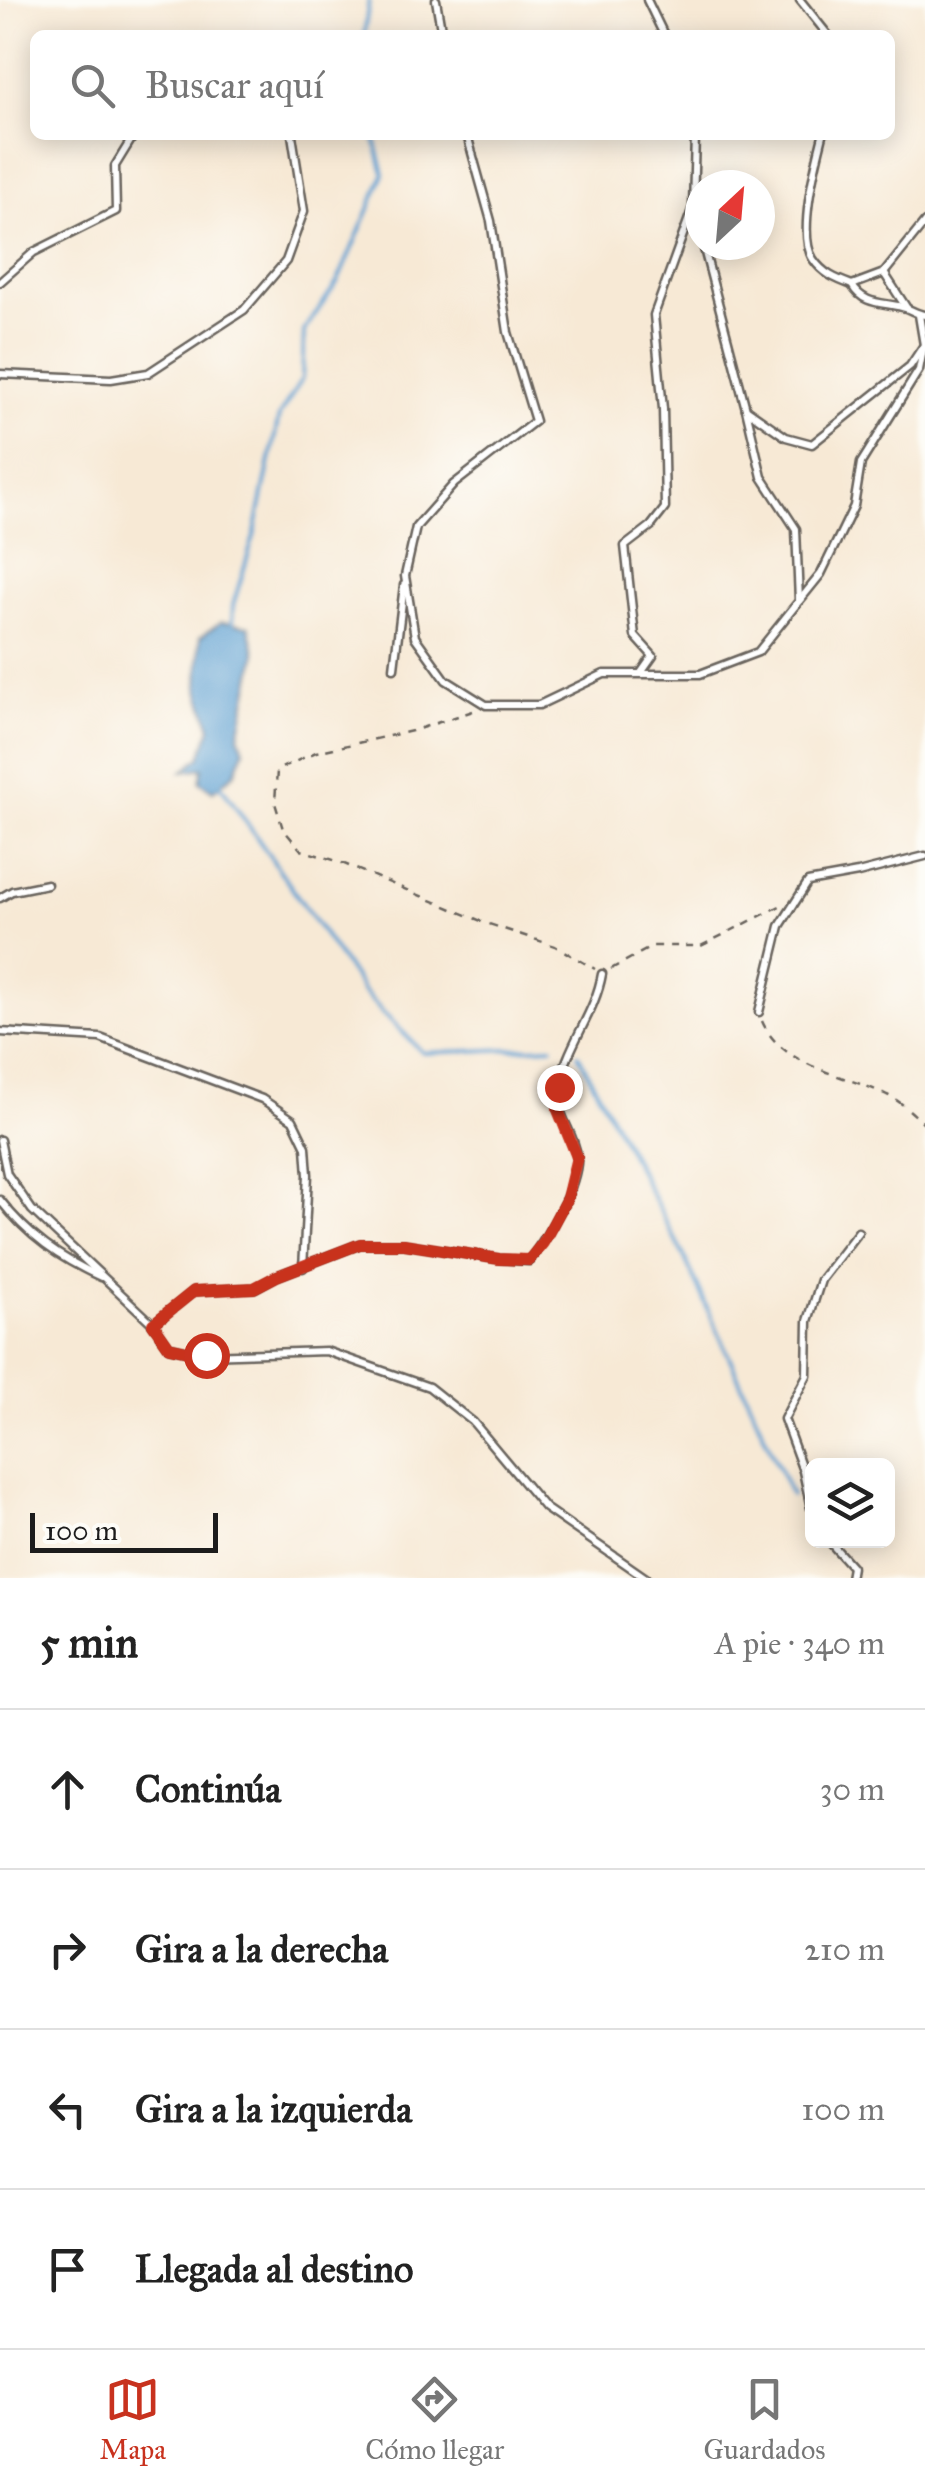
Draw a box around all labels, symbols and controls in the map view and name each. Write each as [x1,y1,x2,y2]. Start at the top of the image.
search box [30,30,895,140]
icon: search [65,58,120,113]
text: Buscar aquí [145,62,324,108]
north arrow [685,170,775,260]
route end [537,1065,583,1111]
route start [184,1333,230,1379]
map controls [805,1458,895,1548]
button: layers [805,1458,895,1548]
scale bar [30,1508,218,1552]
text: 100 m [45,1513,118,1548]
text: 5 min [40,1617,138,1669]
text: A pie · 340 m [715,1624,885,1663]
icon: ahead [40,1762,95,1817]
text: Continúa [135,1766,281,1812]
text: 30 m [820,1770,885,1809]
icon: right [40,1922,95,1977]
text: Gira a la derecha [135,1926,388,1972]
text: 210 m [804,1930,885,1969]
icon: left [40,2082,95,2137]
text: Gira a la izquierda [135,2086,412,2132]
text: 100 m [801,2090,885,2129]
icon: arrive [40,2242,95,2297]
text: Llegada al destino [135,2246,414,2292]
tab: Mapa [100,2372,166,2467]
tab: Cómo llegar [365,2372,504,2467]
tab: Guardados [703,2372,825,2467]

